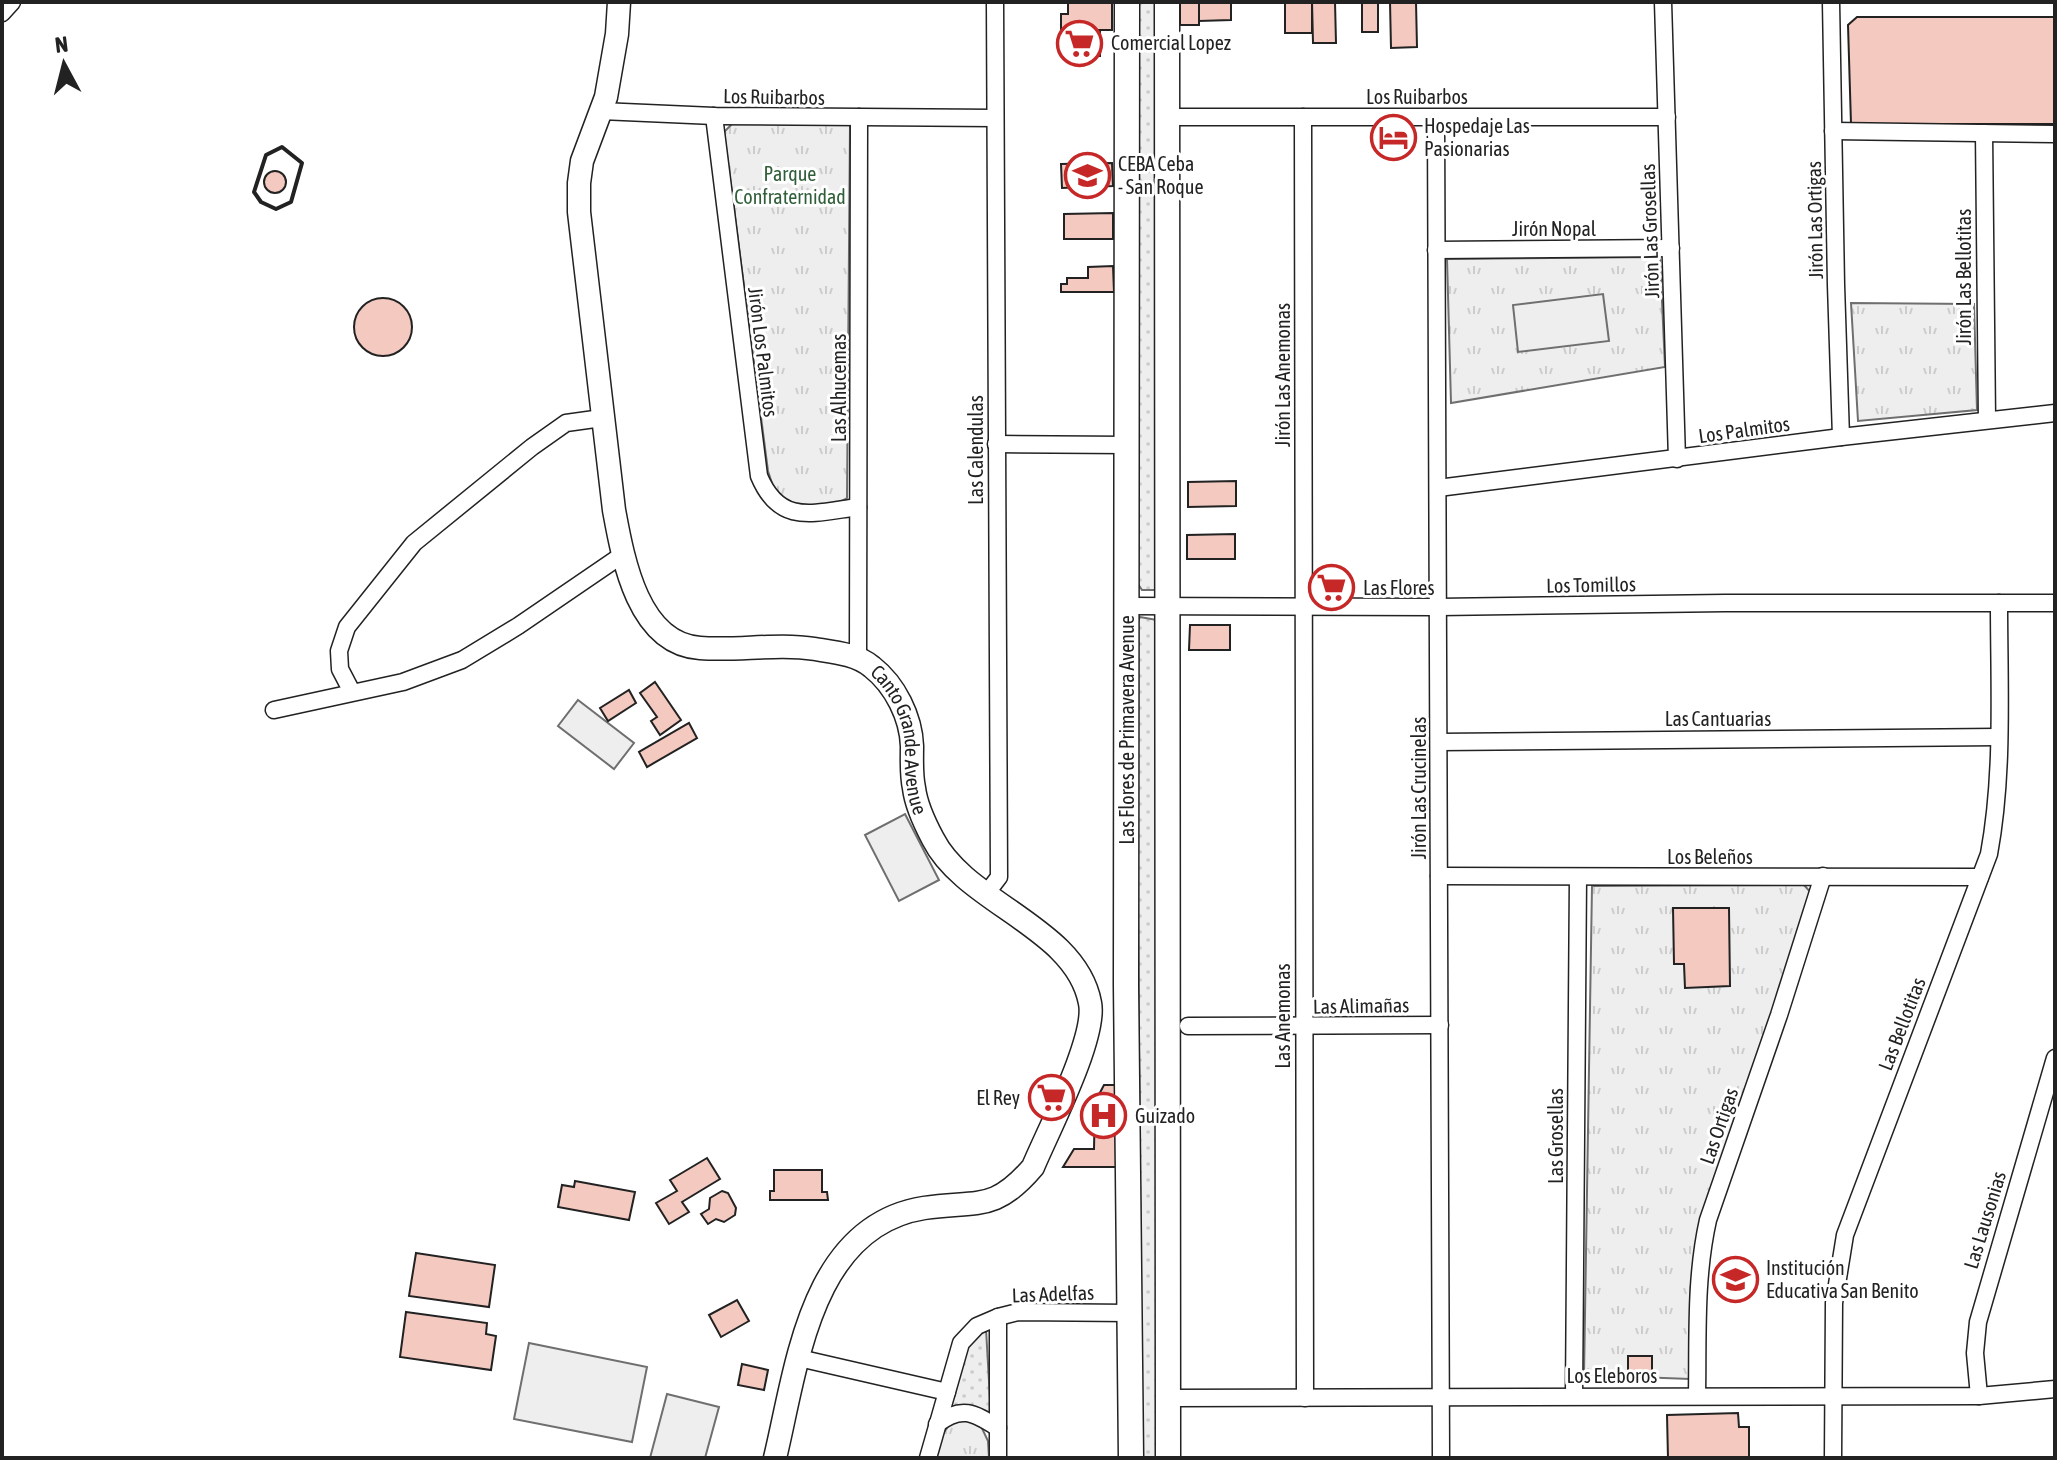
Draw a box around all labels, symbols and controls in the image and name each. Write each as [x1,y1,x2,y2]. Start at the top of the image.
supermarket icon: Comercial Lopez [1056,19,1104,67]
north arrow [24,24,104,104]
text: N [54,30,70,58]
place label: Comercial Lopez [1111,31,1231,54]
street label: Los Ruibarbos [723,84,825,109]
street label: Los Ruibarbos [1366,85,1468,108]
hotel icon: Hospedaje Las Pasionarias [1369,114,1417,162]
place label: Hospedaje Las Pasionarias [1424,114,1530,160]
school or university icon: CEBA Ceba - San Roque [1063,151,1111,199]
place label: CEBA Ceba - San Roque [1118,152,1204,198]
street label: Jirón Las Ortigas [1802,161,1827,279]
park label: Parque Confraternidad [734,162,846,208]
street label: Jirón Las Grosellas [1636,163,1663,299]
street label: Jirón Las Bellotitas [1952,209,1975,345]
street label: Jirón Nopal [1512,217,1597,240]
street label: Jirón Los Palmitos [744,286,783,418]
street label: Jirón Las Anemonas [1271,303,1294,447]
street label: Las Alhucemas [827,334,850,442]
street label: Las Calendulas [964,395,987,505]
street label: Los Palmitos [1697,412,1791,447]
supermarket icon: Las Flores [1308,564,1356,612]
street label: Los Tomillos [1546,572,1636,597]
place label: Las Flores [1363,576,1434,599]
street label: Las Flores de Primavera Avenue [1115,615,1138,845]
street label: Canto Grande Avenue [867,660,932,818]
street label: Las Cantuarias [1665,707,1771,730]
street label: Jirón Las Crucinelas [1407,717,1430,859]
street label: Los Beleños [1667,845,1753,868]
street label: Las Anemonas [1271,963,1294,1069]
street label: Las Bellotitas [1873,974,1930,1074]
street label: Las Alimañas [1313,993,1409,1018]
supermarket icon: El Rey [1027,1074,1075,1122]
street label: Las Ortigas [1695,1085,1742,1167]
place label: El Rey [976,1086,1020,1109]
street label: Las Grosellas [1544,1088,1567,1184]
hospital icon: Guizado [1080,1092,1128,1140]
place label: Guizado [1135,1104,1195,1127]
street label: Las Lausonias [1959,1168,2010,1271]
school or university icon: Institución Educativa San Benito [1711,1256,1759,1304]
place label: Institución Educativa San Benito [1766,1256,1919,1302]
street label: Las Adelfas [1011,1281,1095,1306]
street label: Los Eleboros [1567,1364,1657,1387]

